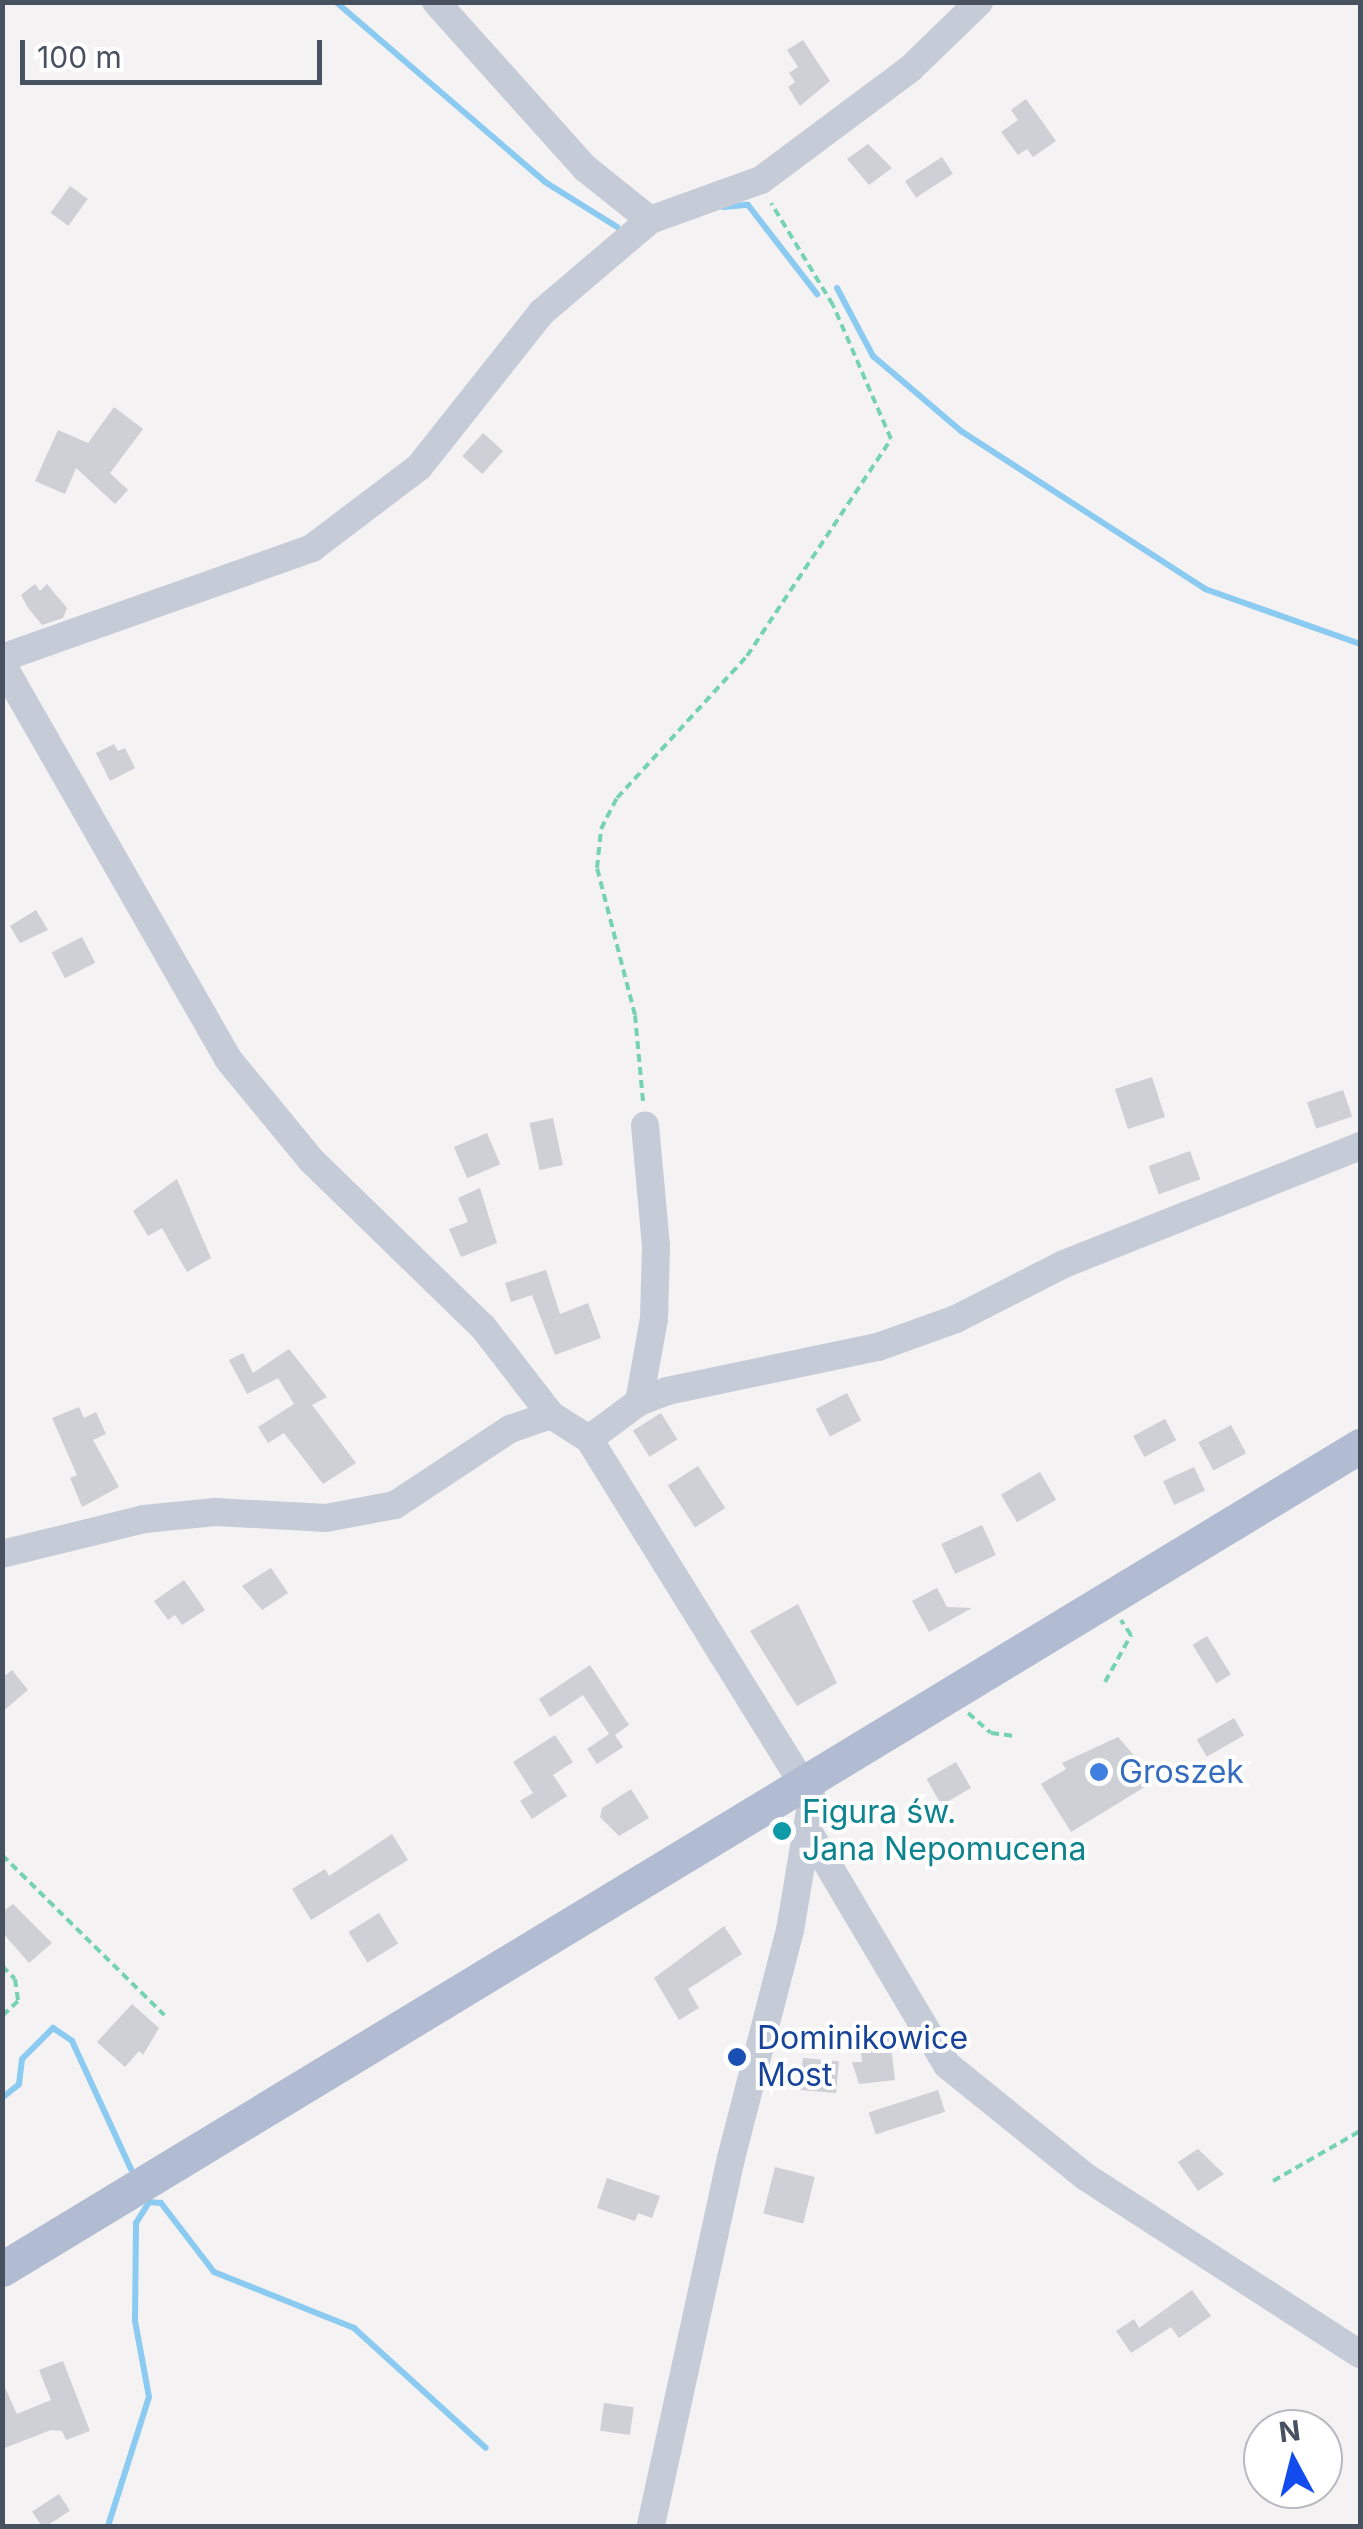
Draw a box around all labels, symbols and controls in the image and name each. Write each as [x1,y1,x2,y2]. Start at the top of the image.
scale bar [25,20,328,82]
text: 100 m [37,39,122,75]
place label: Groszek [1119,1753,1244,1791]
marker: Groszek [1088,1761,1110,1783]
place label: Figura św. Jana Nepomucena [802,1794,1086,1869]
marker: Figura św. Jana Nepomucena [771,1820,793,1842]
place label: Dominikowice Most [757,2020,968,2095]
marker: Dominikowice Most [726,2046,748,2068]
north arrow [1243,2409,1343,2509]
text: N [1277,2413,1302,2449]

